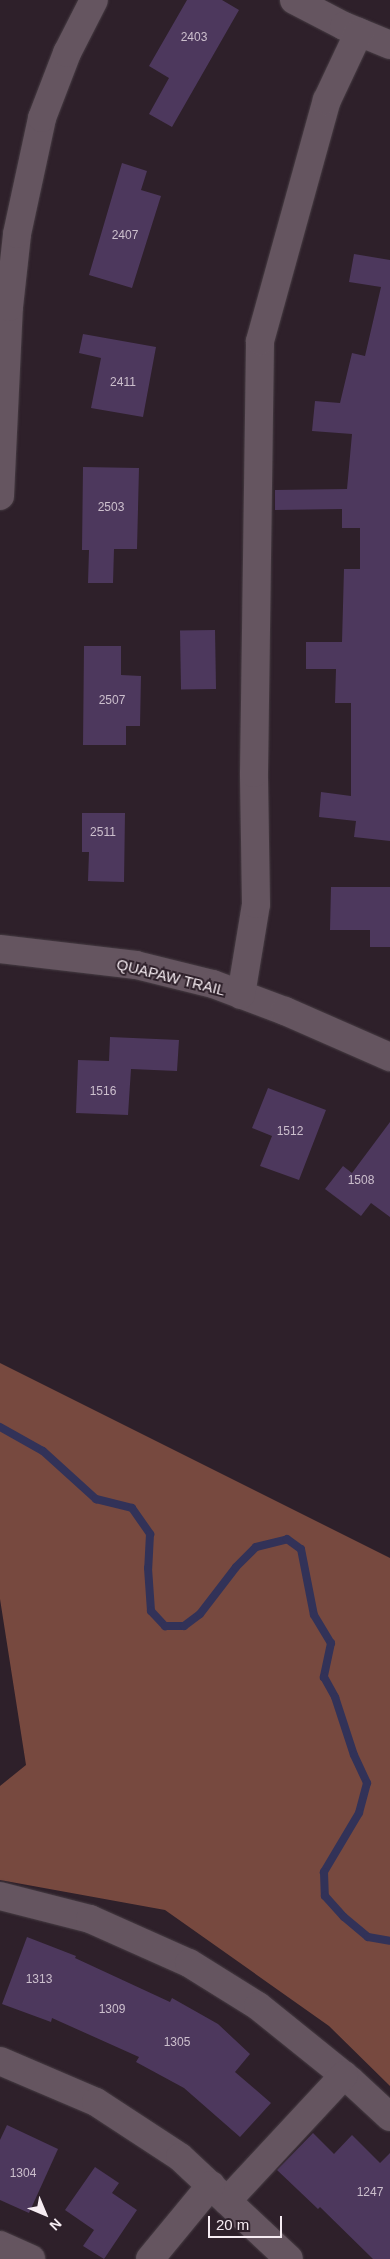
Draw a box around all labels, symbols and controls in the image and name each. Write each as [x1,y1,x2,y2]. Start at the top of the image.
house number: 2403 [181,31,207,45]
house number: 2407 [112,229,138,243]
house number: 2411 [110,376,136,390]
house number: 2503 [98,501,124,515]
house number: 2507 [99,694,125,708]
house number: 2511 [90,826,116,840]
street label: QUAPAW TRAIL [115,955,227,999]
house number: 1516 [90,1085,116,1099]
house number: 1512 [277,1125,303,1139]
house number: 1508 [348,1174,374,1188]
house number: 1313 [26,1973,52,1987]
house number: 1309 [99,2003,125,2017]
house number: 1305 [164,2036,190,2050]
house number: 1304 [10,2167,36,2181]
house number: 1247 [357,2186,383,2200]
north arrow [20,2189,70,2239]
scale bar [210,2206,284,2238]
text: N [46,2215,65,2234]
text: 20 m [216,2216,249,2233]

